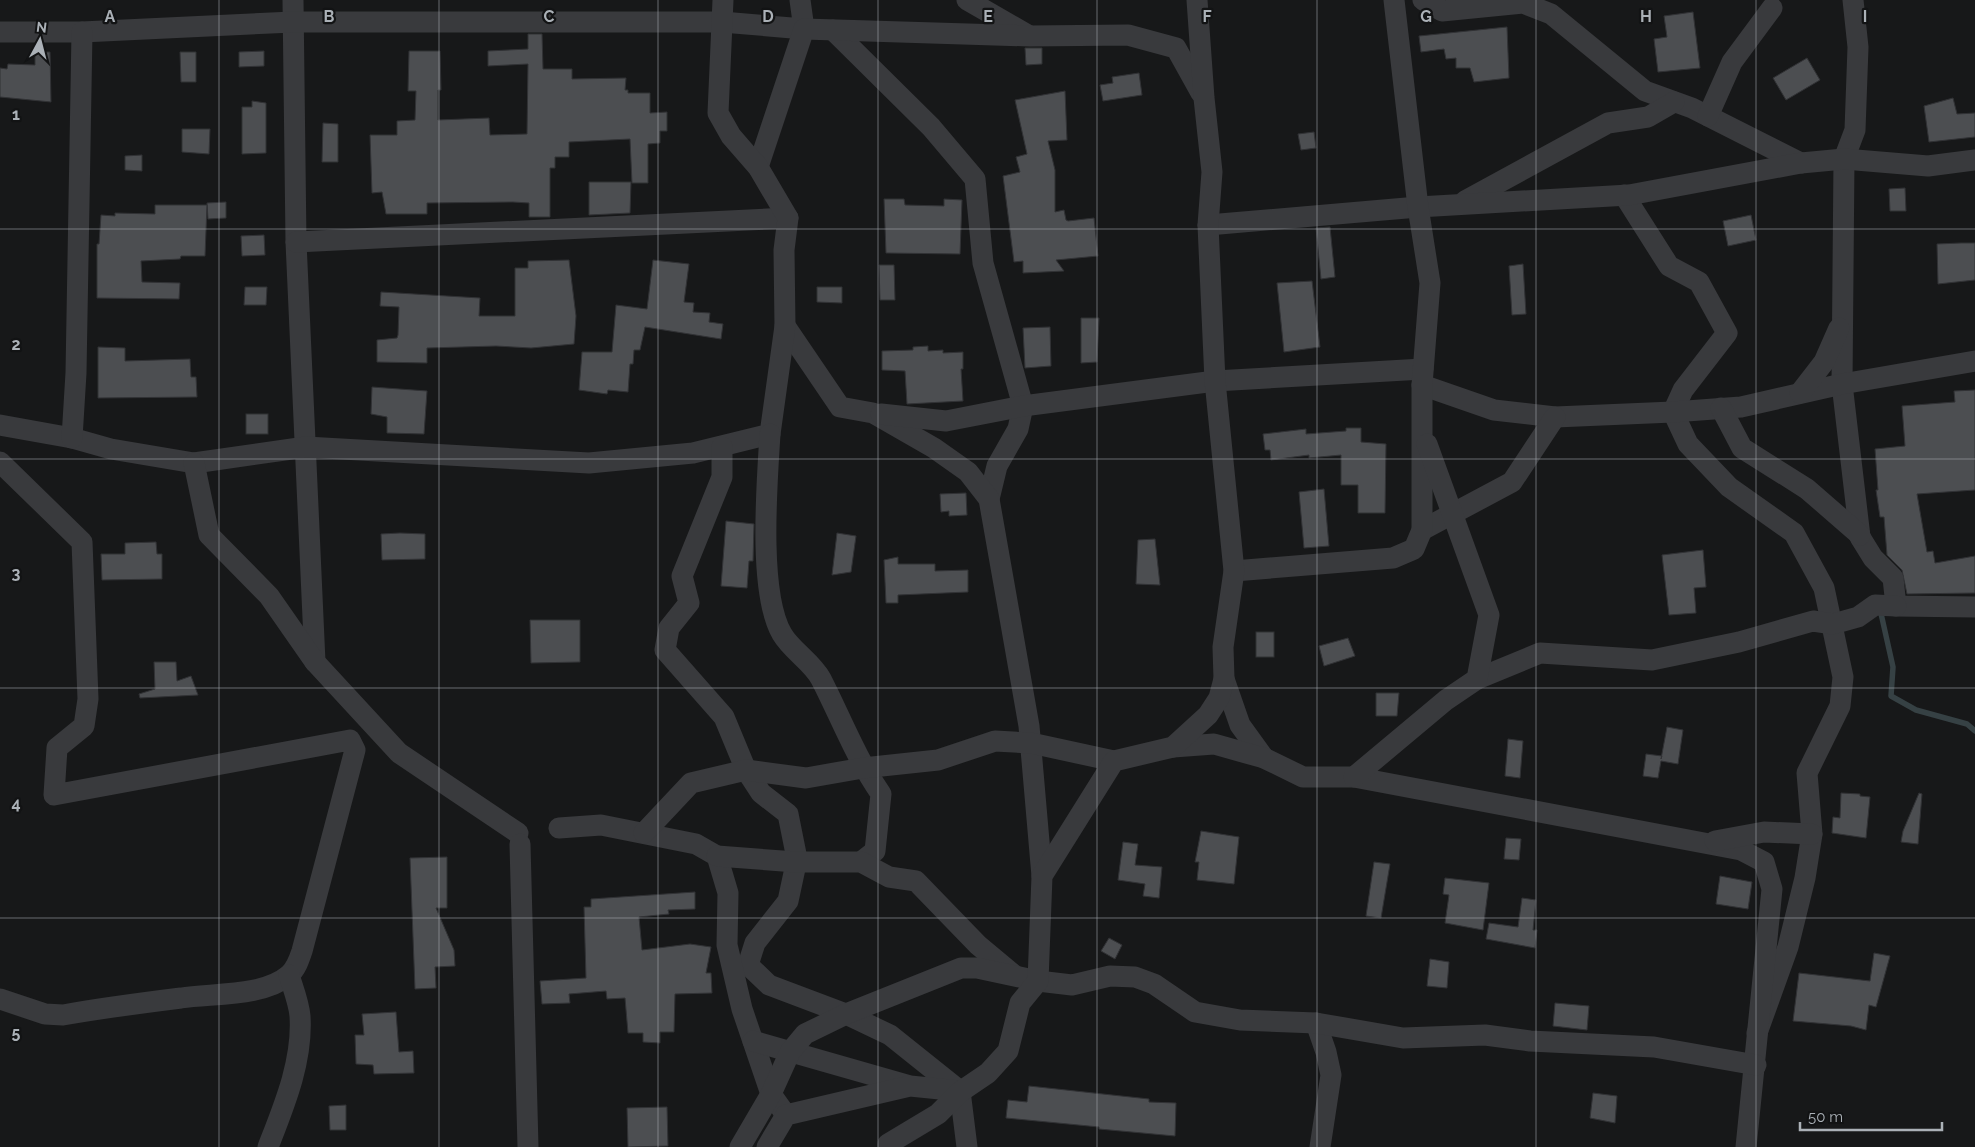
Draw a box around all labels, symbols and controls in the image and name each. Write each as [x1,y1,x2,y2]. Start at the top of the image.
text: A [105,7,116,26]
text: B [324,7,335,26]
text: C [544,7,555,26]
text: D [762,7,774,26]
text: E [983,7,993,26]
text: F [1202,7,1212,26]
text: G [1420,7,1432,26]
text: H [1640,7,1652,26]
text: I [1863,7,1867,26]
north arrow [15,15,65,65]
text: N [35,19,48,36]
text: 1 [12,105,20,124]
text: 2 [11,335,21,354]
text: 3 [12,564,21,583]
text: 4 [11,794,21,813]
text: 5 [12,1023,21,1042]
scale bar [1800,1100,1942,1132]
text: 50 m [1808,1108,1843,1126]

